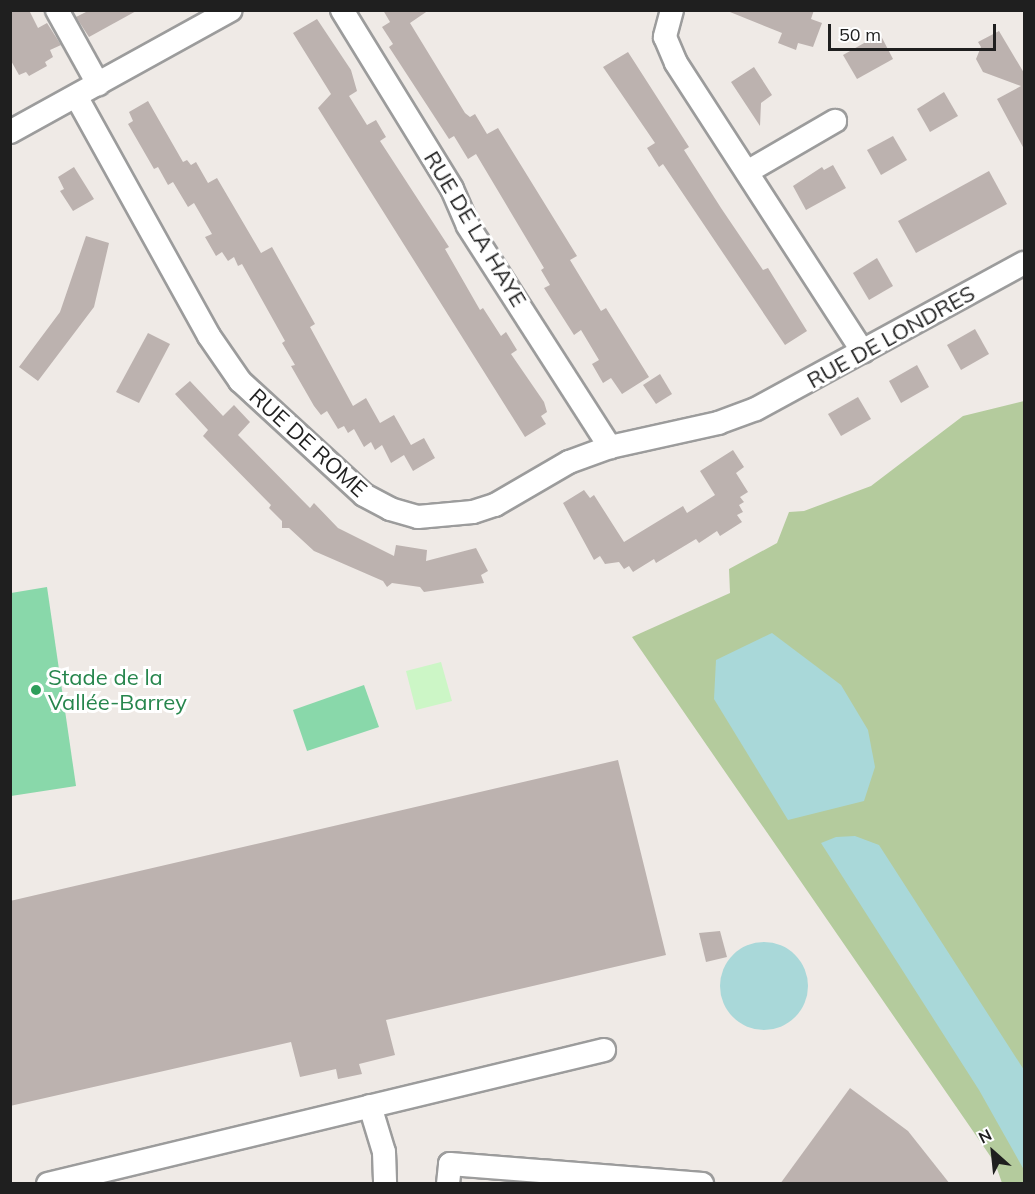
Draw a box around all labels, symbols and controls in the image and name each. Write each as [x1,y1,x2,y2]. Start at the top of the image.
scale bar [831,12,999,50]
text: 50 m [839,23,881,46]
street label: RUE DE LA HAYE [418,146,532,312]
street label: RUE DE LONDRES [802,280,980,394]
street label: RUE DE ROME [244,383,372,503]
place label: Stade de la Vallée-Barrey [48,664,187,716]
marker: Stade de la Vallée-Barrey [29,683,43,697]
north arrow [963,1122,1023,1182]
text: N [975,1124,995,1148]

